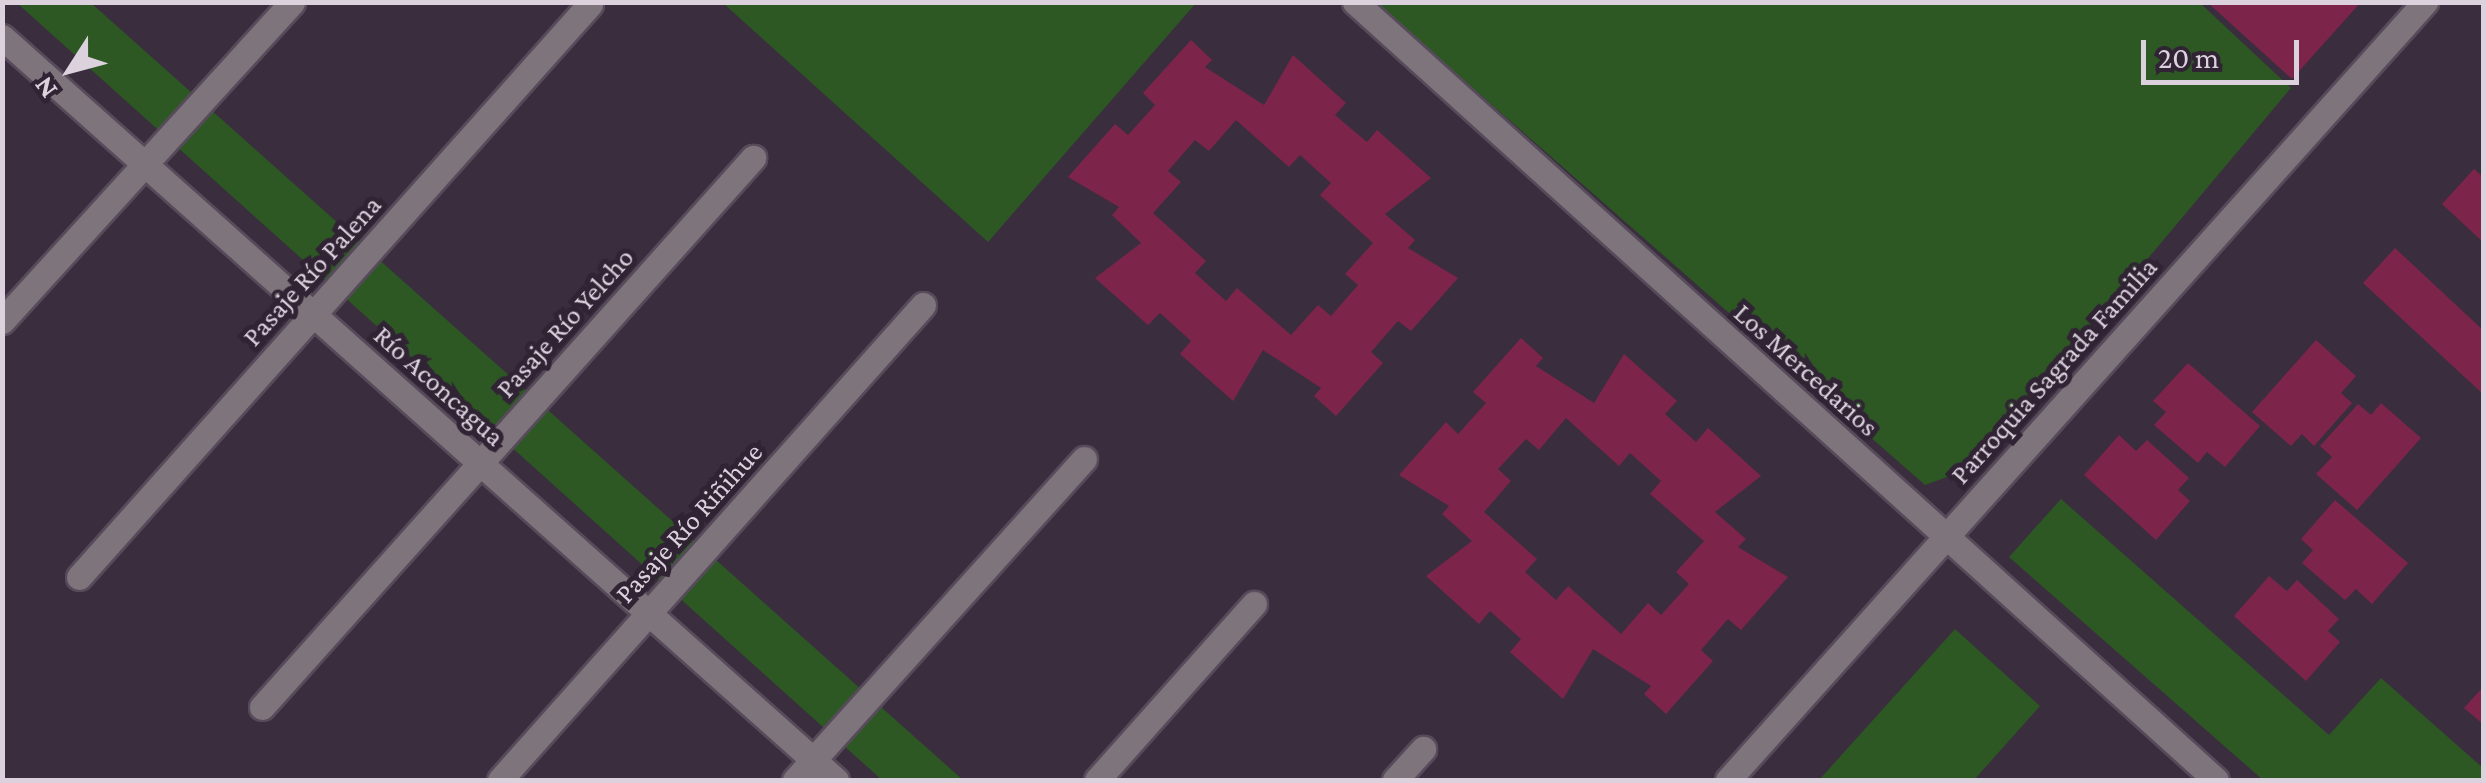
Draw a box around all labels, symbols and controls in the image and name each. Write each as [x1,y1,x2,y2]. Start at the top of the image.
north arrow [20,20,120,120]
scale bar [2146,20,2304,82]
text: 20 m [2158,41,2219,74]
text: N [27,71,63,105]
street label: Pasaje Río Palena [236,189,388,353]
street label: Pasaje Río Yelcho [489,241,641,405]
street label: Parroquia Sagrada Familia [1943,251,2165,491]
street label: Los Mercedarios [1727,296,1885,444]
street label: Río Aconcagua [367,319,511,453]
street label: Pasaje Río Riñihue [608,436,770,610]

